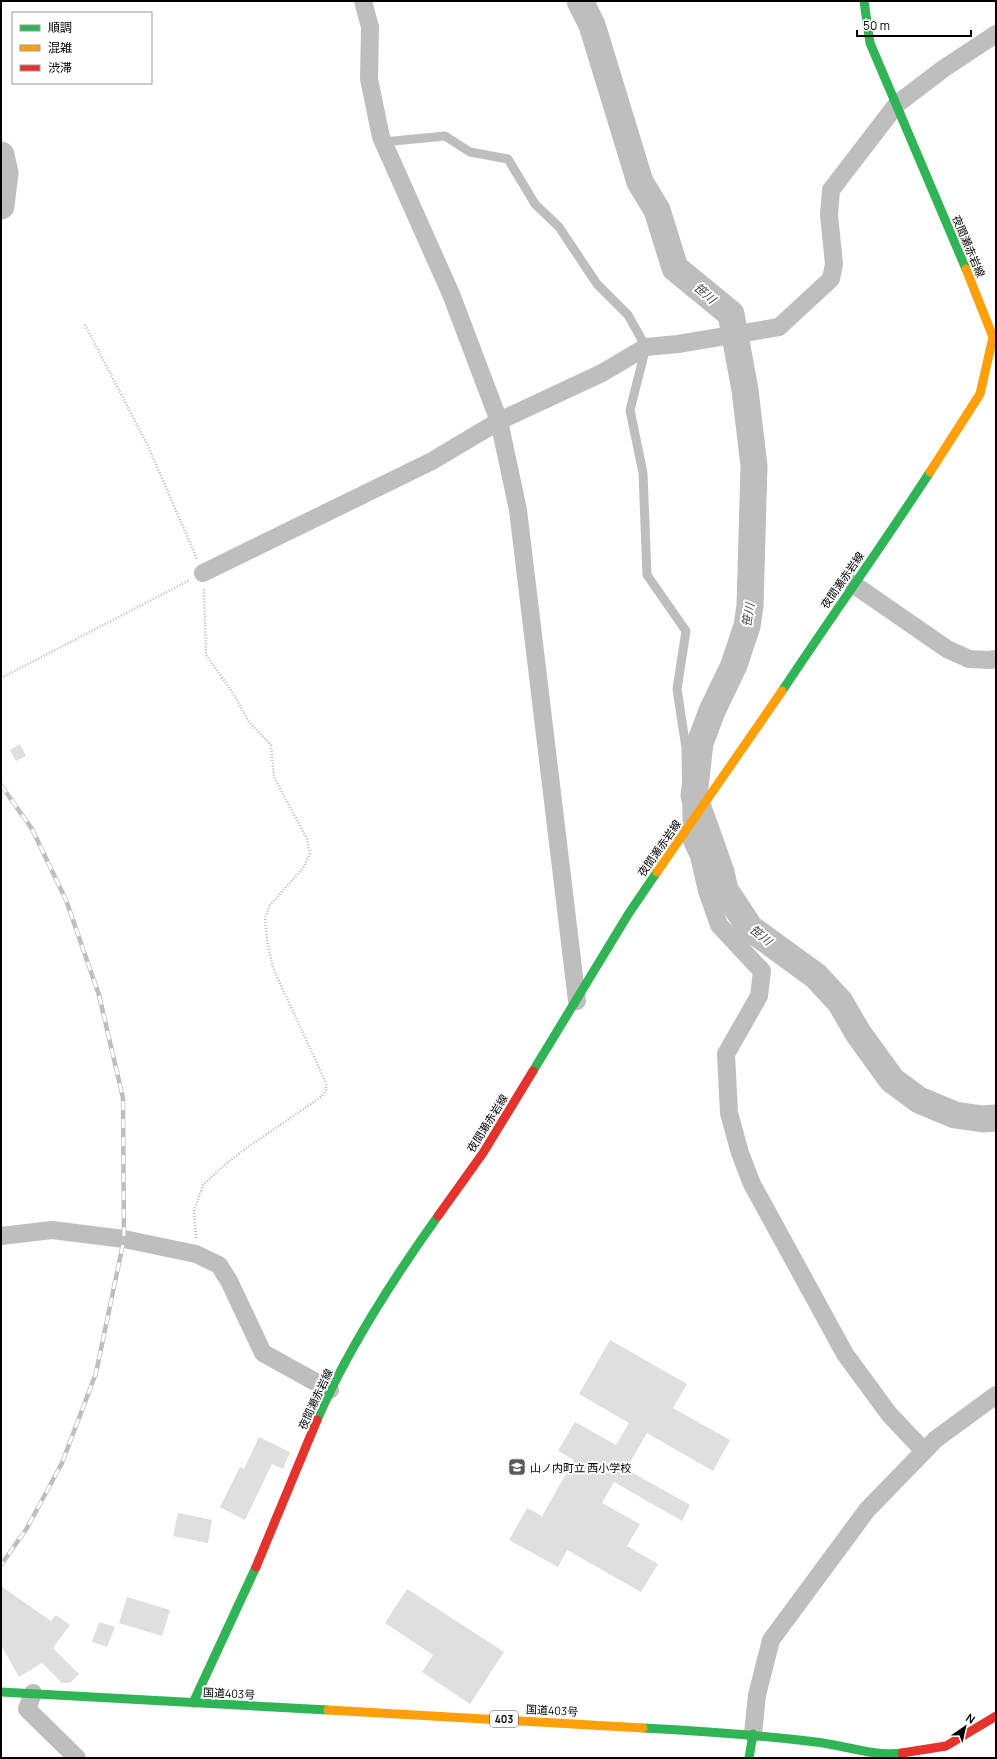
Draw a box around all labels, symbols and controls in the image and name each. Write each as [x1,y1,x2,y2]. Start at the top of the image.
legend [12,12,152,84]
scale bar [857,12,971,38]
text: 50 m [863,17,890,34]
text: 順調 [48,19,72,36]
text: 混雑 [48,39,72,56]
text: 渋滞 [48,59,72,76]
street label: 夜間瀬赤岩線 [949,213,989,279]
water label: 笹川 [690,279,721,309]
street label: 夜間瀬赤岩線 [817,549,867,611]
water label: 笹川 [738,600,759,628]
street label: 夜間瀬赤岩線 [634,817,684,879]
water label: 笹川 [746,921,777,950]
street label: 夜間瀬赤岩線 [463,1091,511,1155]
street label: 夜間瀬赤岩線 [294,1366,336,1432]
school or university icon: 山ノ内町立 西小学校 [507,1457,527,1477]
place label: 山ノ内町立 西小学校 [530,1460,631,1475]
street label: 国道403号 [203,1684,255,1702]
street label: 国道403号 [526,1701,578,1719]
north arrow [945,1707,985,1747]
text: N [963,1710,978,1727]
road number: 403 [490,1711,518,1727]

